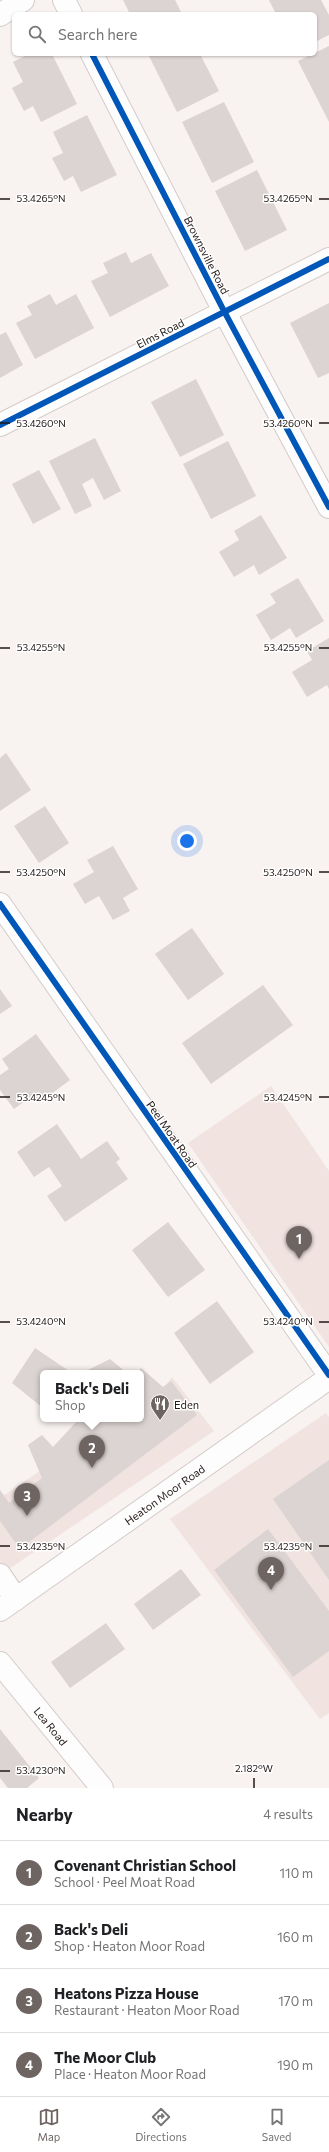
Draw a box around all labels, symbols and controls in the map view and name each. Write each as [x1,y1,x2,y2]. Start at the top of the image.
search box [12,12,317,56]
icon: search [26,23,48,45]
text: Search here [58,25,137,43]
text: 53.4265°N [17,192,65,204]
text: 53.4265°N [264,192,312,204]
street label: Brownsville Road [182,214,232,296]
street label: Elms Road [134,315,186,351]
text: 53.4260°N [16,417,66,429]
text: 53.4260°N [263,417,313,429]
text: 53.4255°N [17,641,65,653]
text: 53.4255°N [264,641,312,653]
your location [177,831,197,851]
text: 53.4250°N [16,866,66,878]
text: 53.4250°N [263,866,313,878]
text: 53.4245°N [17,1091,65,1103]
text: 53.4245°N [264,1091,312,1103]
street label: Peel Moat Road [144,1098,200,1170]
pin: 1 [286,1226,312,1259]
text: 53.4240°N [16,1315,66,1327]
text: 53.4240°N [263,1315,313,1327]
popup [40,1370,144,1422]
text: Back's Deli [55,1379,129,1397]
restaurant icon: Eden [149,1393,171,1421]
text: Shop [55,1397,85,1413]
place label: Eden [174,1398,199,1411]
pin: 2 [79,1435,105,1468]
street label: Heaton Moor Road [122,1461,207,1527]
pin: 3 [14,1483,40,1516]
text: 53.4235°N [17,1540,65,1552]
text: 53.4235°N [264,1540,312,1552]
pin: 4 [258,1557,284,1590]
street label: Lea Road [32,1704,71,1748]
text: 2.182°W [235,1762,273,1774]
text: 53.4230°N [16,1764,66,1776]
text: Nearby [16,1804,73,1825]
text: 4 results [263,1806,313,1822]
text: Covenant Christian School [54,1856,236,1874]
text: 1 [26,1865,32,1881]
text: 110 m [280,1865,313,1881]
text: School · Peel Moat Road [54,1874,195,1890]
text: Back's Deli [54,1920,128,1938]
text: 2 [25,1929,33,1945]
text: 160 m [277,1929,313,1945]
text: Shop · Heaton Moor Road [54,1938,205,1954]
text: Heatons Pizza House [54,1984,199,2002]
text: 3 [25,1993,33,2009]
text: 170 m [278,1993,313,2009]
text: Restaurant · Heaton Moor Road [54,2002,239,2018]
text: The Moor Club [54,2048,156,2066]
text: 4 [25,2057,33,2073]
text: 190 m [277,2057,313,2073]
text: Place · Heaton Moor Road [54,2066,206,2082]
tab: Map [38,2106,60,2143]
tab: Directions [135,2106,187,2143]
tab: Saved [262,2106,291,2143]

